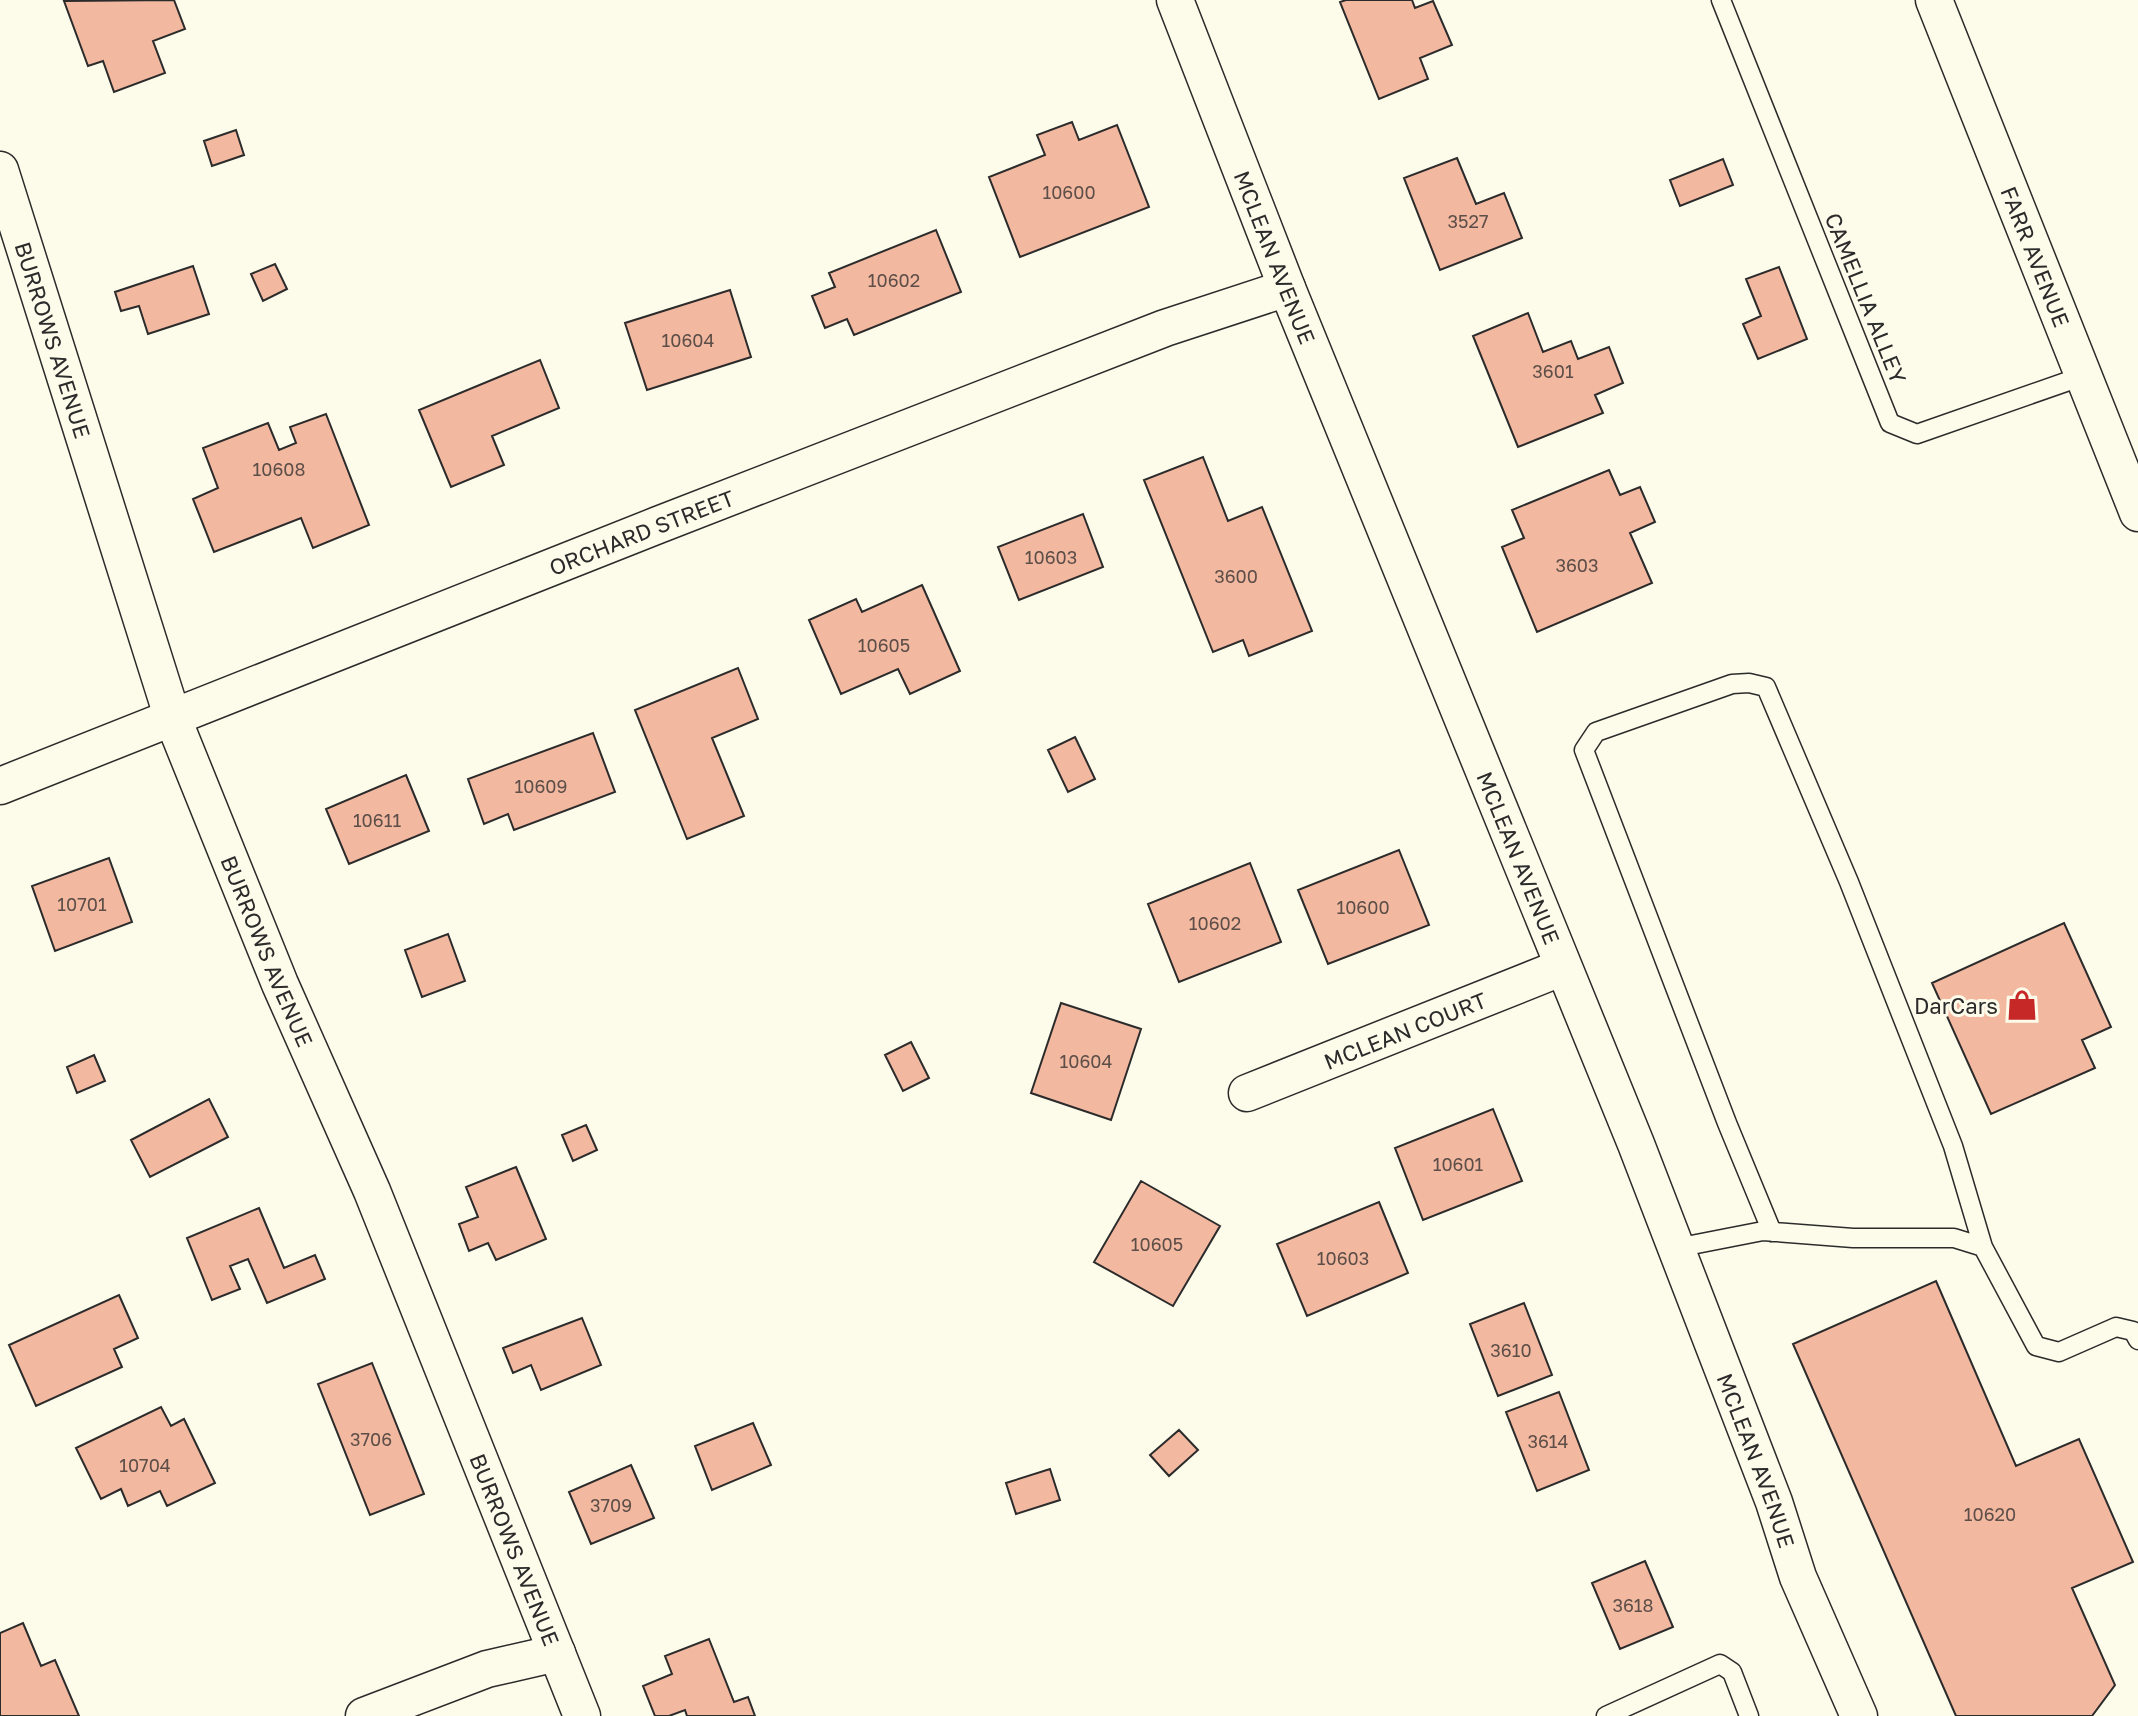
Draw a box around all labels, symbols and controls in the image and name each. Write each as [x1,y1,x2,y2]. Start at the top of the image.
street label: MCLEAN AVENUE [1229,167,1322,348]
house number: 10600 [1042,181,1096,203]
street label: FARR AVENUE [1996,182,2076,331]
street label: CAMELLIA ALLEY [1820,209,1912,387]
house number: 3527 [1448,210,1488,232]
street label: BURROWS AVENUE [10,238,97,441]
house number: 10602 [868,269,920,291]
house number: 10604 [662,329,714,351]
house number: 3601 [1532,360,1574,382]
house number: 10608 [253,458,305,480]
street label: ORCHARD STREET [545,483,738,580]
house number: 10603 [1025,546,1077,568]
house number: 3603 [1555,554,1599,576]
house number: 3600 [1214,565,1258,587]
house number: 10605 [858,634,910,656]
street label: MCLEAN AVENUE [1472,767,1566,948]
house number: 10609 [515,775,567,797]
house number: 10611 [353,809,401,831]
street label: BURROWS AVENUE [216,851,319,1051]
house number: 10701 [57,893,107,915]
house number: 10600 [1336,896,1390,918]
house number: 10602 [1189,912,1241,934]
street label: MCLEAN COURT [1320,985,1490,1075]
shop icon: DarCars [2005,988,2039,1022]
place label: DarCars [1914,992,1998,1019]
house number: 10604 [1060,1050,1112,1072]
house number: 10601 [1433,1153,1484,1175]
house number: 10605 [1131,1233,1183,1255]
house number: 10603 [1317,1247,1369,1269]
house number: 3610 [1490,1339,1532,1361]
street label: MCLEAN AVENUE [1712,1369,1801,1551]
house number: 3706 [350,1428,392,1450]
house number: 3614 [1527,1430,1569,1452]
street label: BURROWS AVENUE [465,1450,566,1649]
house number: 10704 [119,1454,171,1476]
house number: 3709 [590,1494,632,1516]
house number: 10620 [1964,1503,2016,1525]
house number: 3618 [1612,1594,1654,1616]

